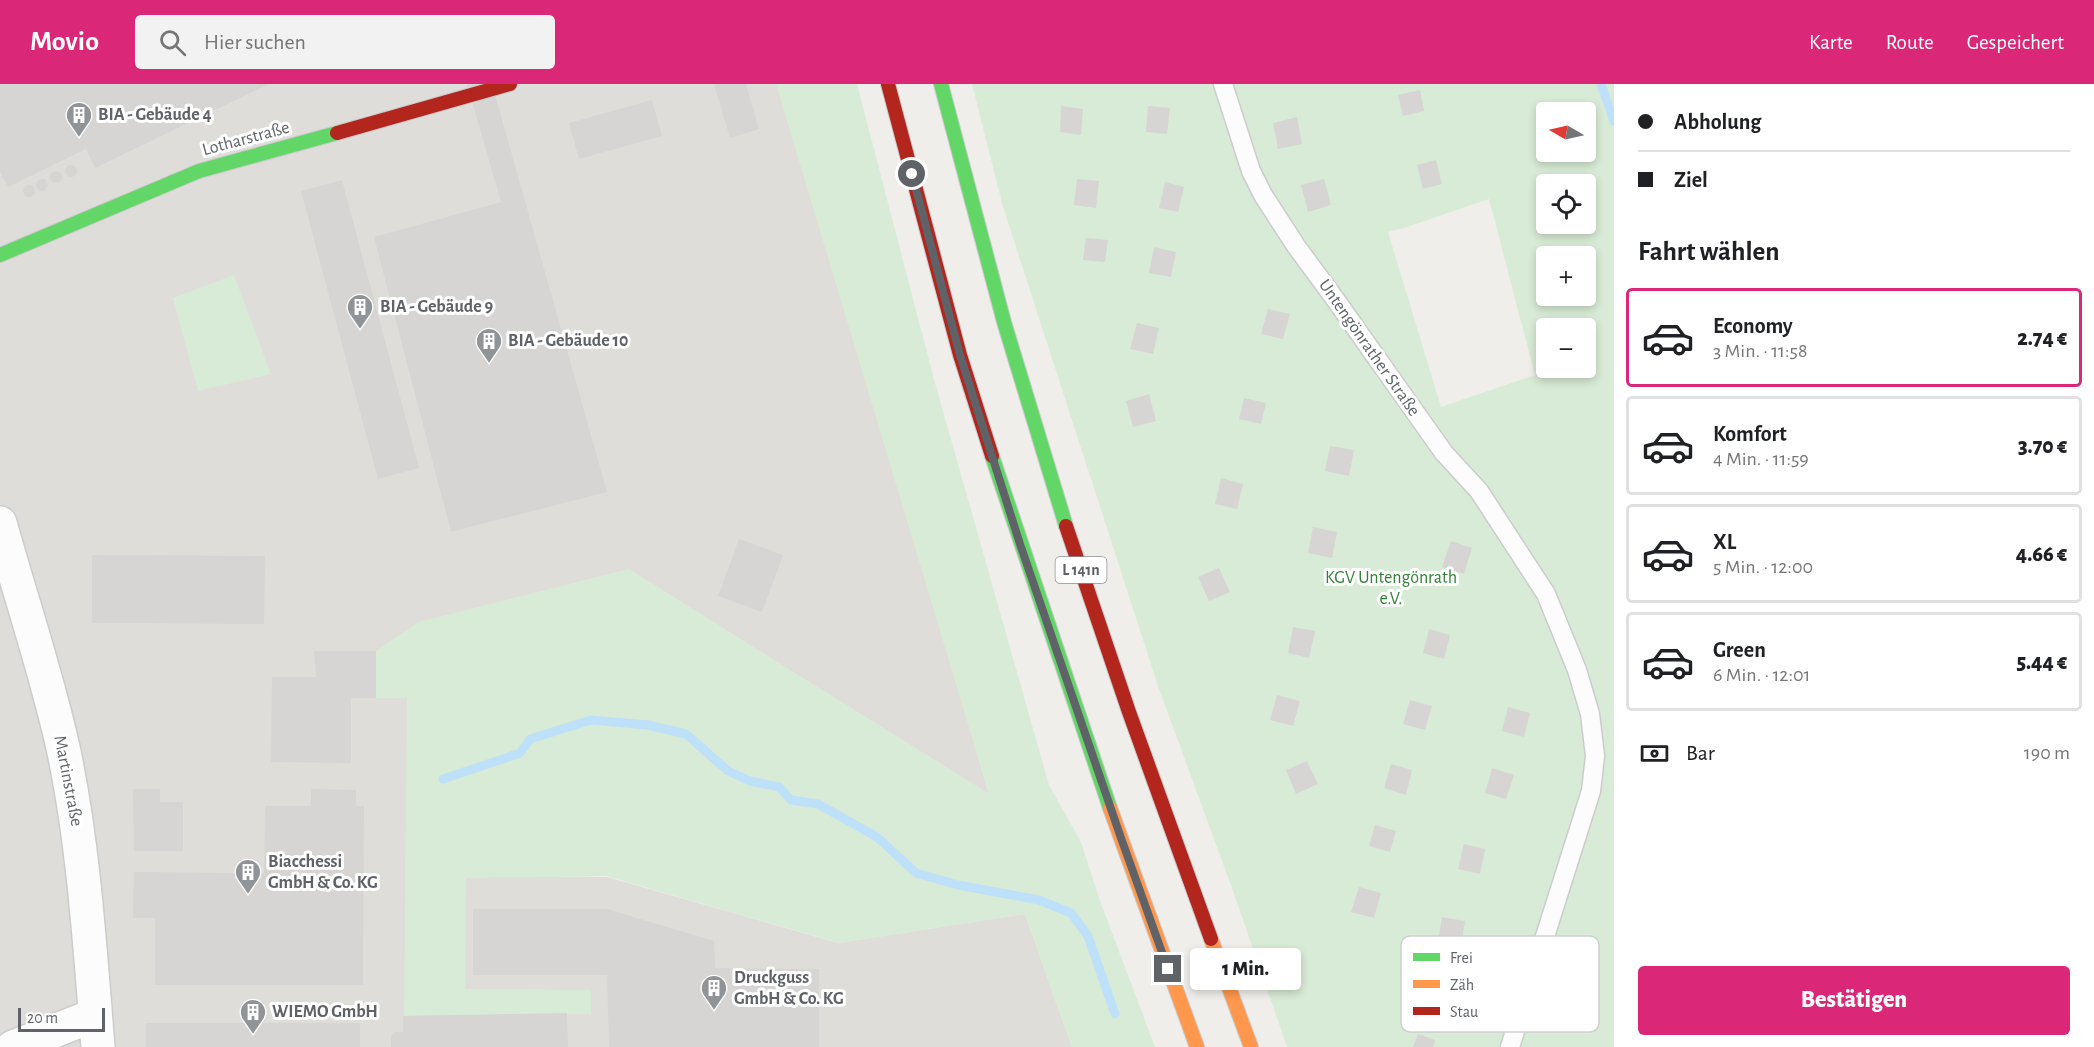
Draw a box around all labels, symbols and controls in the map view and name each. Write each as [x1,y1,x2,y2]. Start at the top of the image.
search box [135,15,555,69]
icon: search [156,26,189,59]
text: Movio [30,28,99,56]
text: Hier suchen [204,31,306,53]
text: Karte [1809,32,1853,53]
text: Route [1886,32,1934,53]
text: Gespeichert [1967,32,2064,53]
building icon: BIA - Gebäude 4 [64,100,94,138]
north arrow [1536,102,1596,162]
map controls [1536,102,1596,378]
place label: BIA - Gebäude 4 [98,106,212,124]
text: Abholung [1674,111,1761,133]
street label: Lotharstraße [200,119,292,159]
route start [898,160,925,187]
text: Ziel [1674,169,1708,191]
button: locate [1536,174,1596,234]
text: Fahrt wählen [1638,238,1780,265]
button: + [1536,246,1596,306]
street label: Untengönrather Straße [1315,276,1423,420]
building icon: BIA - Gebäude 9 [345,292,375,330]
place label: BIA - Gebäude 9 [380,298,493,316]
icon: car [1641,311,1695,365]
text: Economy [1713,315,1793,337]
button: − [1536,318,1596,378]
building icon: BIA - Gebäude 10 [474,326,504,364]
text: 2.74 € [2017,327,2067,349]
place label: BIA - Gebäude 10 [508,332,628,350]
text: 3 Min. · 11:58 [1713,341,1807,361]
icon: car [1641,419,1695,473]
text: Komfort [1713,423,1787,445]
text: 3.70 € [2018,435,2067,457]
text: 4 Min. · 11:59 [1713,449,1809,469]
icon: car [1641,527,1695,581]
text: XL [1713,531,1736,553]
text: 4.66 € [2016,543,2067,565]
road number: L 141n [1056,557,1106,583]
text: 5 Min. · 12:00 [1713,557,1813,577]
park label: KGV Untengönrath e.V. [1325,569,1457,608]
icon: car [1641,635,1695,689]
text: Green [1713,639,1766,661]
text: 5.44 € [2016,651,2067,673]
text: 6 Min. · 12:01 [1713,665,1810,685]
street label: Martinstraße [50,734,86,828]
icon: cash [1638,737,1671,770]
text: Bar [1686,742,1715,764]
text: 190 m [2024,743,2070,763]
place label: Biacchessi GmbH & Co. KG [268,853,378,892]
building icon: Biacchessi GmbH & Co. KG [233,857,263,895]
legend [1401,936,1599,1032]
callout: 1 Min. [1189,948,1300,990]
text: Frei [1450,950,1473,966]
route end [1154,955,1181,982]
text: 1 Min. [1222,959,1269,979]
button: Bestätigen [1638,966,2070,1035]
place label: Druckguss GmbH & Co. KG [734,969,844,1008]
building icon: Druckguss GmbH & Co. KG [699,973,729,1011]
text: Zäh [1450,977,1474,993]
building icon: WIEMO GmbH [238,997,268,1035]
place label: WIEMO GmbH [272,1003,378,1021]
text: Stau [1450,1004,1478,1020]
scale bar [18,1005,105,1032]
text: 20 m [27,1010,58,1026]

